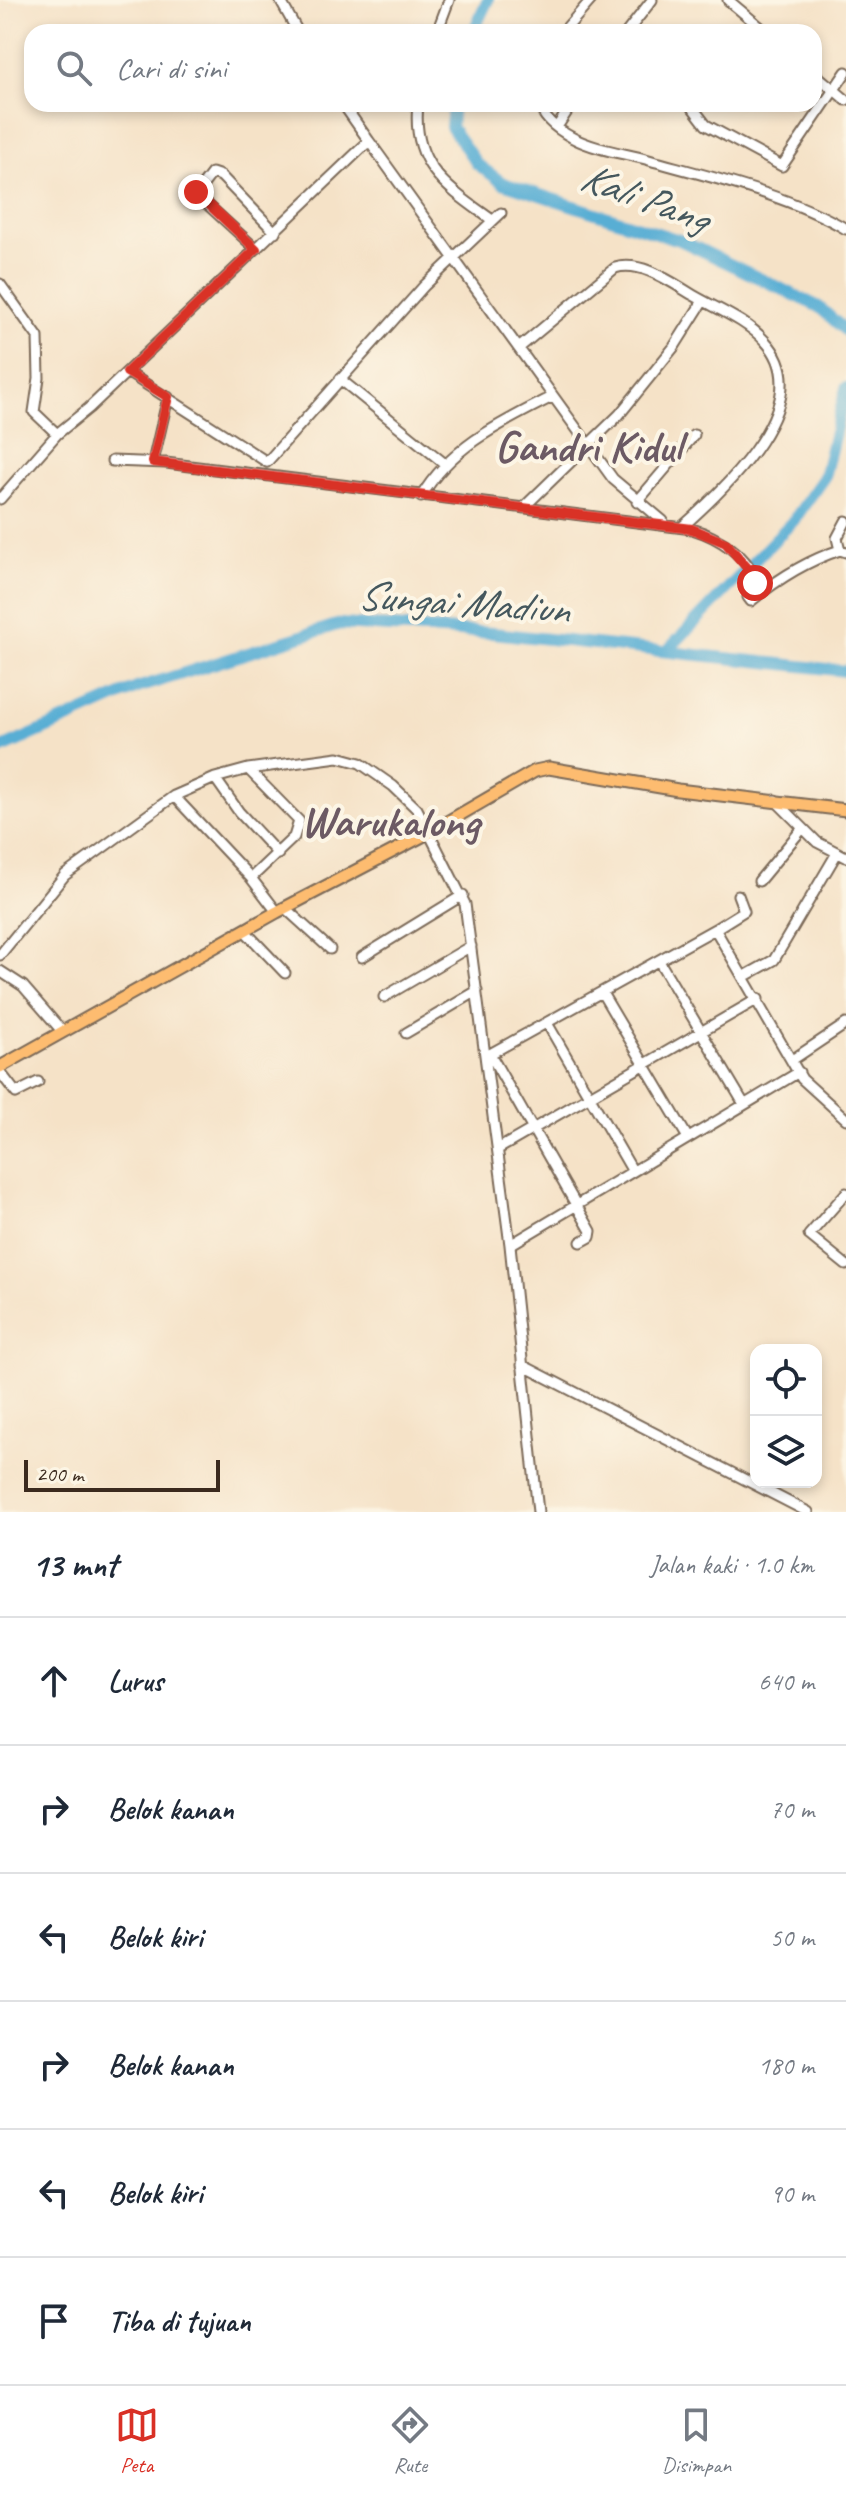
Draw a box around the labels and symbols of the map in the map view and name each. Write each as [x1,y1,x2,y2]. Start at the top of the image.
water label: Kali Pang [574,150,720,247]
route end [178,174,214,210]
district label: Gandri Kidul [495,419,690,474]
route start [737,565,773,601]
water label: Sungai Madiun [356,569,573,637]
district label: Warukalong [301,794,483,849]
scale bar [24,1456,220,1492]

